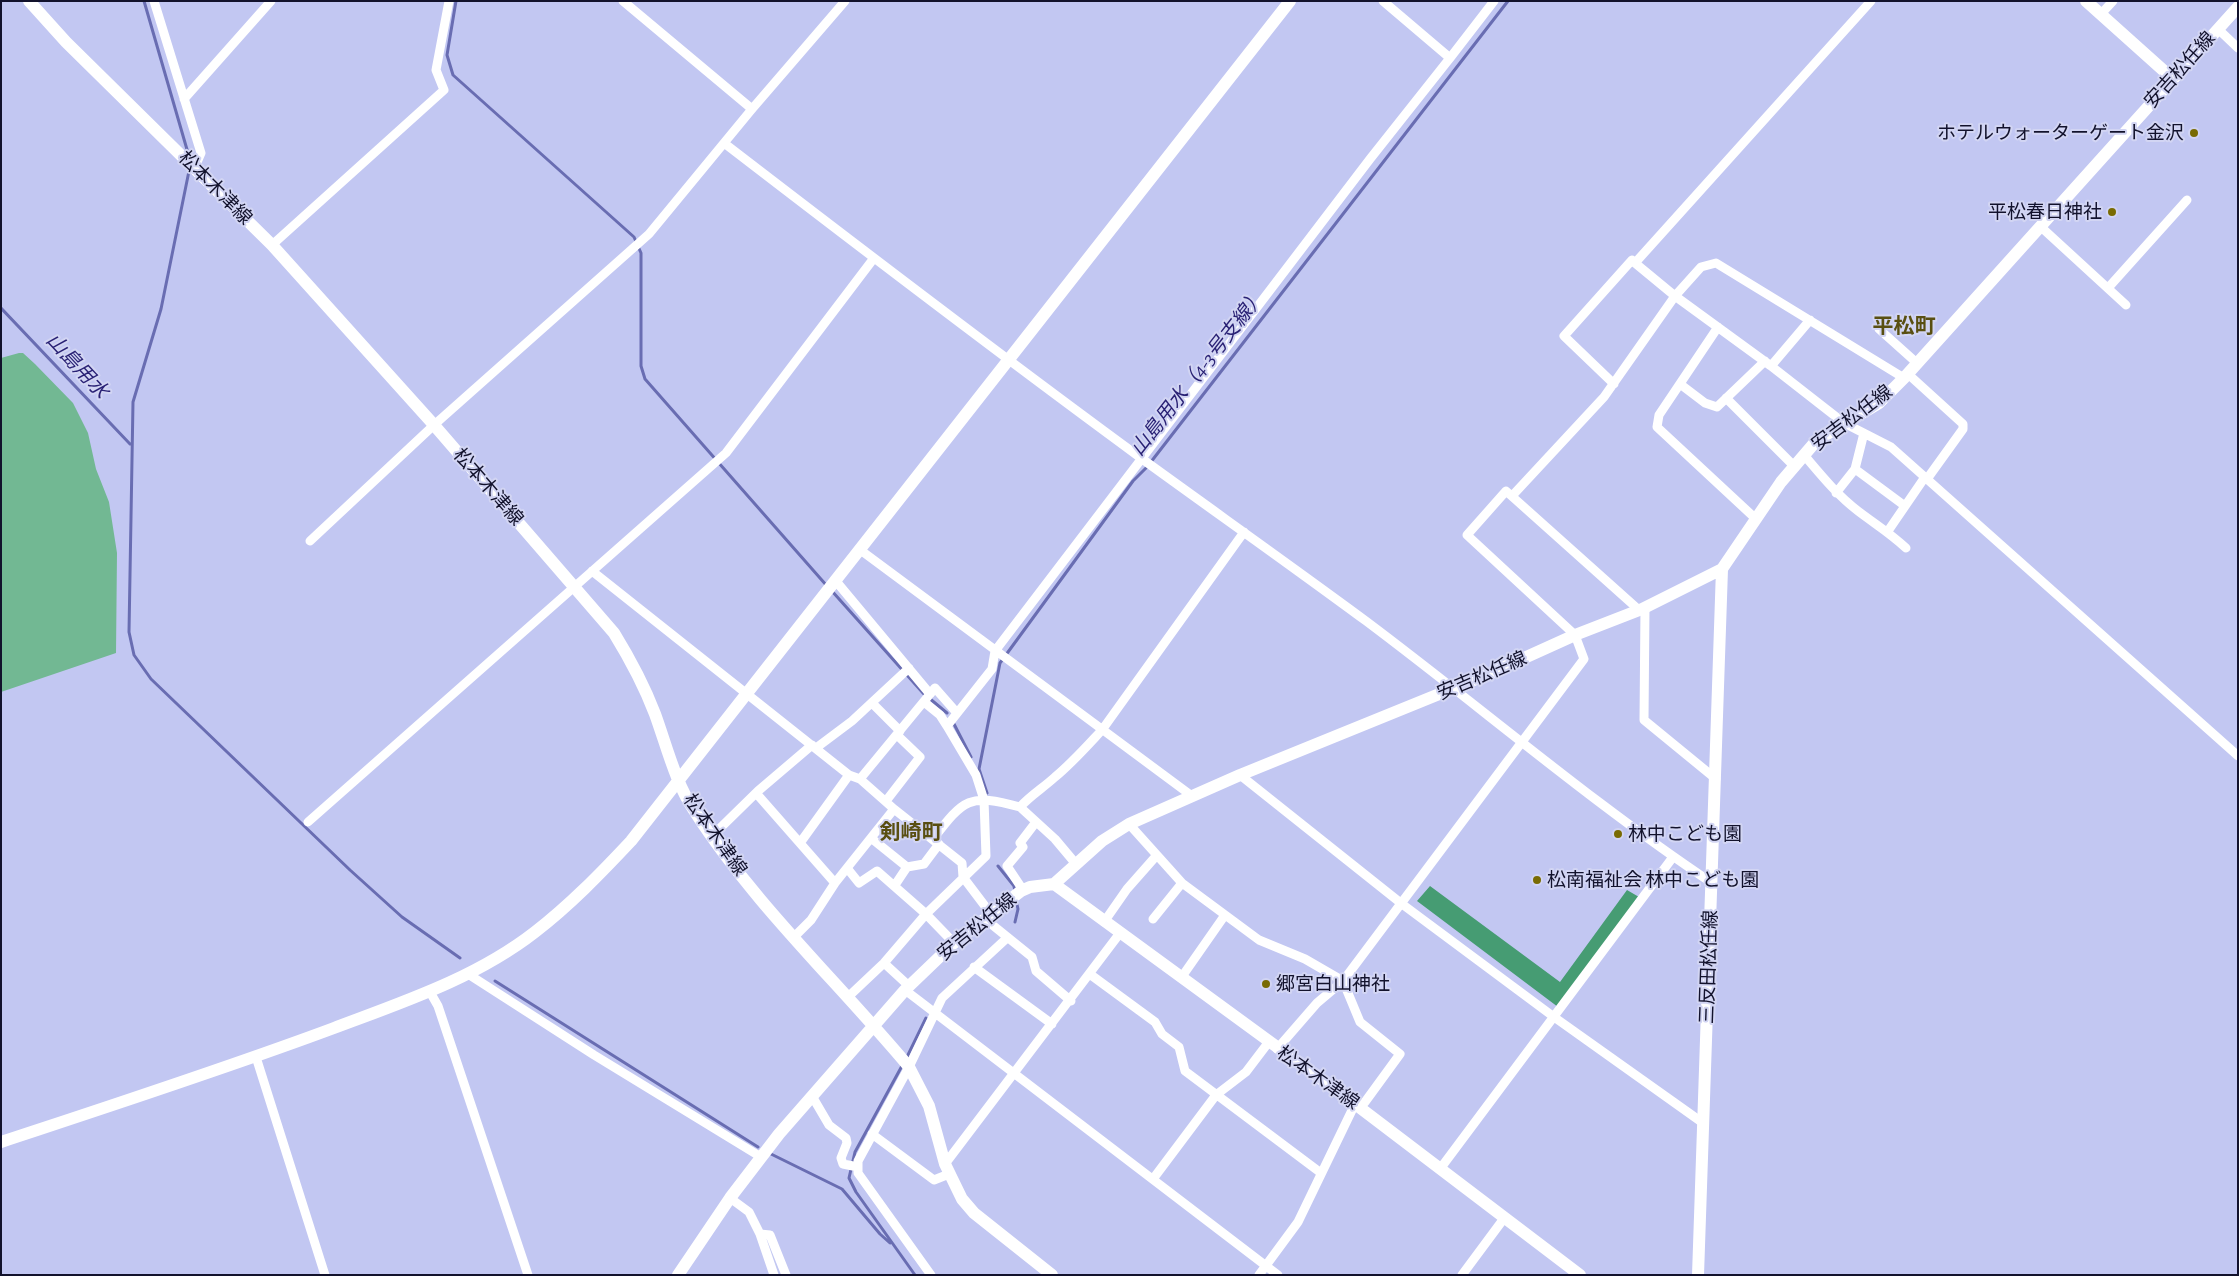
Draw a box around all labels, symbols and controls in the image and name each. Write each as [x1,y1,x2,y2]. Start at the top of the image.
street label: 安吉松任線 [2140,27,2220,113]
place label: ホテルウォーターゲート金沢 [1937,122,2184,144]
marker: ホテルウォーターゲート金沢 [2188,127,2200,139]
street label: 松本木津線 [173,146,257,230]
place label: 平松春日神社 [1988,201,2102,223]
marker: 平松春日神社 [2106,206,2118,218]
water label: 山島用水（4-3号支線） [1126,285,1270,461]
district label: 平松町 [1873,314,1935,340]
water label: 山島用水 [41,329,113,403]
street label: 安吉松任線 [1807,380,1897,456]
street label: 松本木津線 [448,444,528,530]
street label: 安吉松任線 [1434,647,1530,705]
street label: 松本木津線 [678,790,752,880]
district label: 剣崎町 [880,820,942,846]
place label: 林中こども園 [1628,823,1742,845]
marker: 林中こども園 [1612,828,1624,840]
place label: 松南福祉会 林中こども園 [1547,869,1759,891]
marker: 松南福祉会 林中こども園 [1531,874,1543,886]
street label: 安吉松任線 [933,888,1021,966]
street label: 三反田松任線 [1696,910,1722,1024]
place label: 郷宮白山神社 [1276,973,1390,995]
marker: 郷宮白山神社 [1260,978,1272,990]
street label: 松本木津線 [1273,1041,1363,1115]

